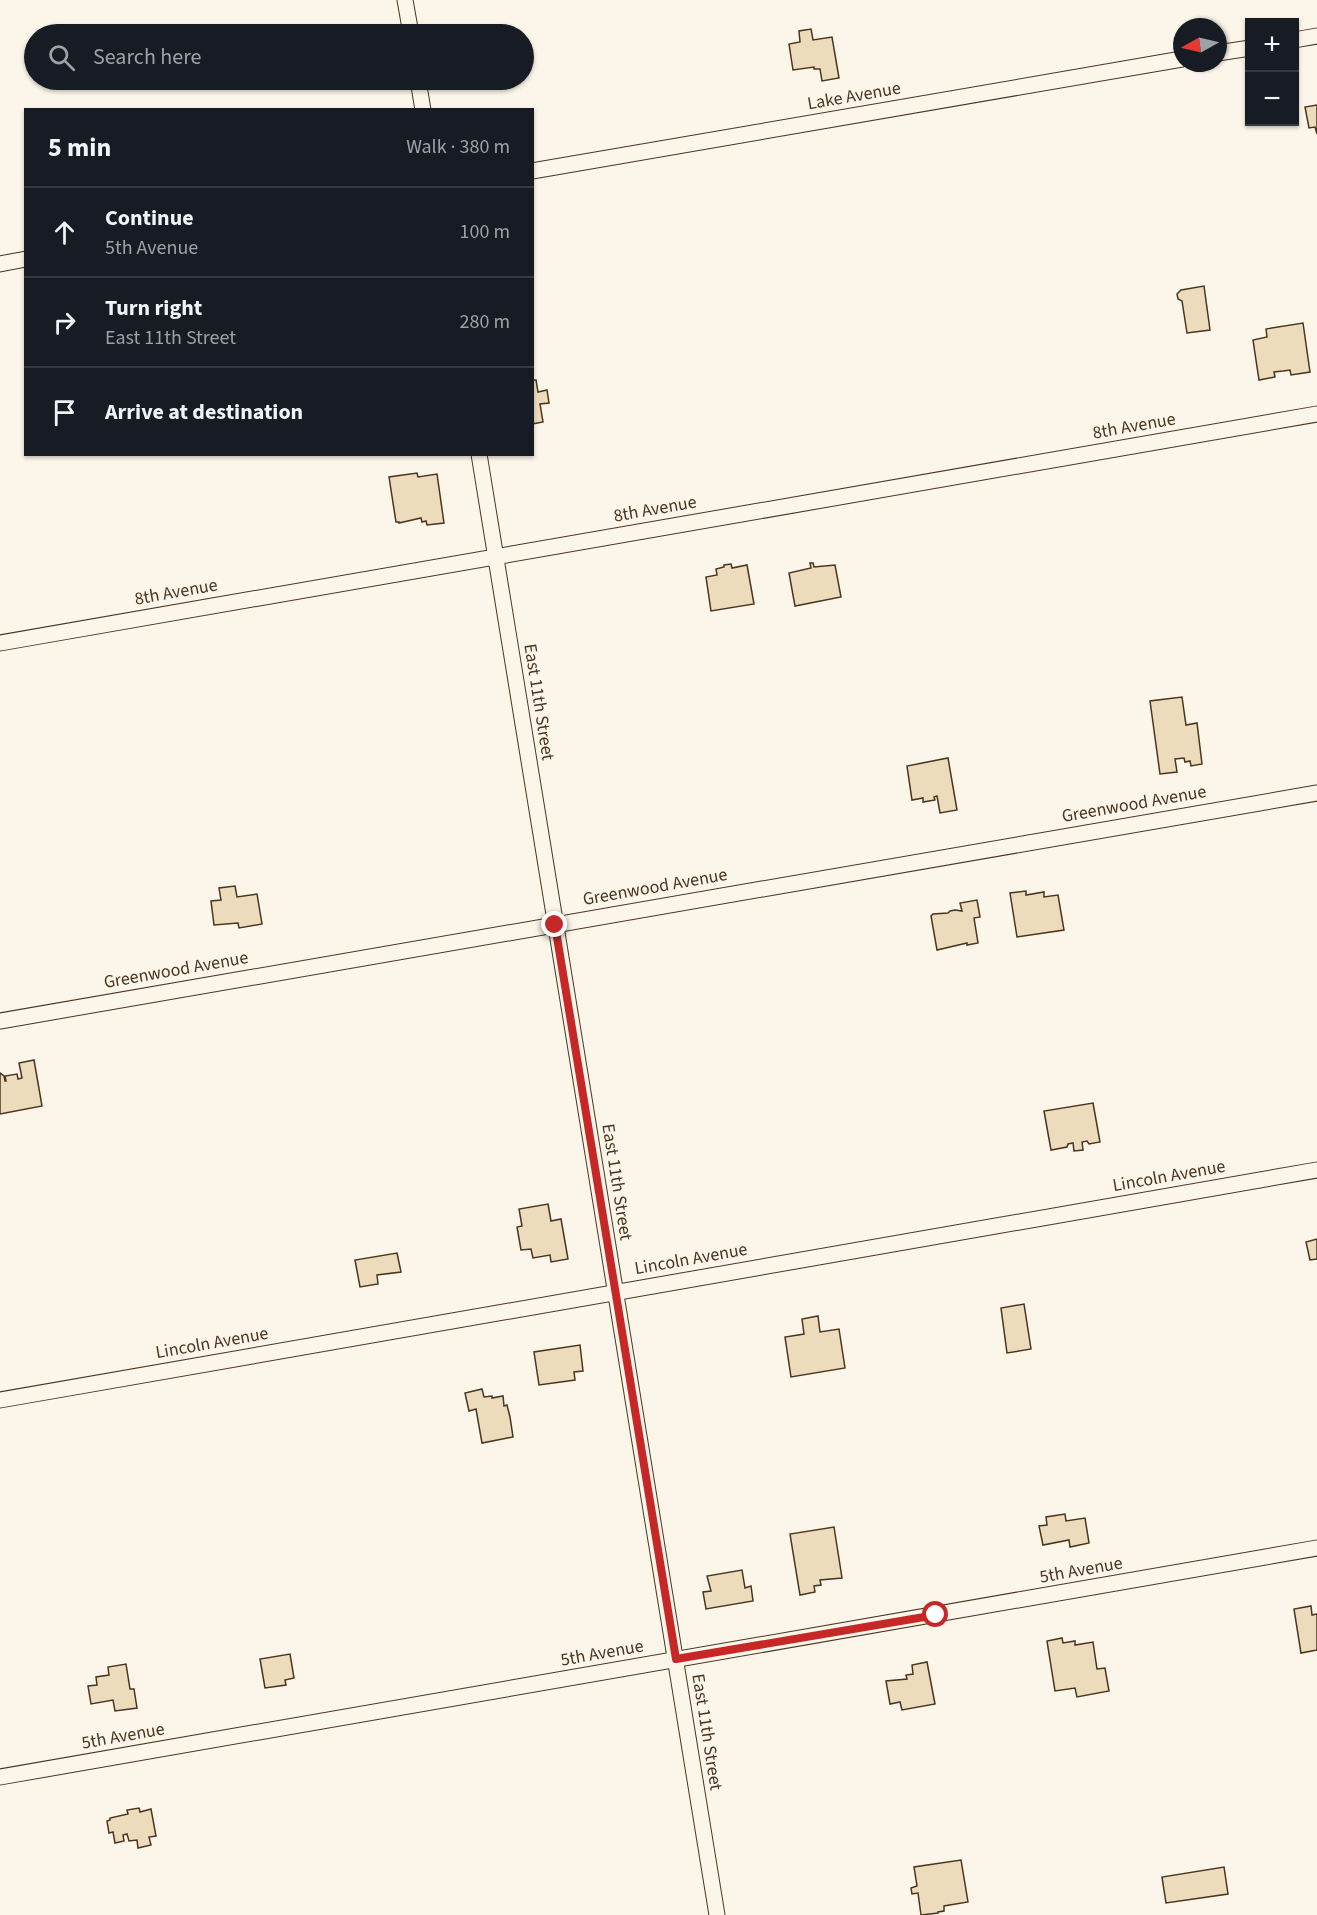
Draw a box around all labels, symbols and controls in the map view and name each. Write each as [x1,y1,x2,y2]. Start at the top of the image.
north arrow [1173,18,1227,72]
map controls [1245,18,1299,126]
button: + [1245,18,1299,72]
search box [24,24,534,90]
icon: search [45,41,78,74]
text: Search here [93,41,201,73]
button: − [1245,72,1299,126]
street label: Lake Avenue [805,75,903,117]
text: 5 min [48,129,111,166]
text: Walk · 380 m [406,133,510,161]
text: Continue [105,202,194,234]
icon: ahead [48,216,81,249]
text: 100 m [460,218,510,246]
text: 5th Avenue [105,234,198,262]
text: Turn right [105,292,202,324]
icon: right [48,306,81,339]
text: 280 m [460,308,510,336]
text: East 11th Street [105,324,236,352]
icon: arrive [48,396,81,429]
text: Arrive at destination [105,396,303,428]
street label: 8th Avenue [1091,406,1178,446]
street label: 8th Avenue [612,489,699,529]
street label: 8th Avenue [133,572,220,612]
street label: East 11th Street [517,642,561,762]
street label: Greenwood Avenue [1060,779,1208,829]
street label: Greenwood Avenue [581,862,729,912]
route end [541,911,567,937]
street label: Greenwood Avenue [102,945,250,995]
street label: East 11th Street [595,1122,639,1242]
street label: Lincoln Avenue [1111,1154,1227,1198]
street label: Lincoln Avenue [633,1237,749,1281]
street label: Lincoln Avenue [154,1321,270,1365]
street label: 5th Avenue [1038,1550,1125,1590]
route start [922,1601,948,1627]
street label: 5th Avenue [559,1633,646,1673]
street label: East 11th Street [685,1672,729,1792]
street label: 5th Avenue [80,1716,167,1756]

